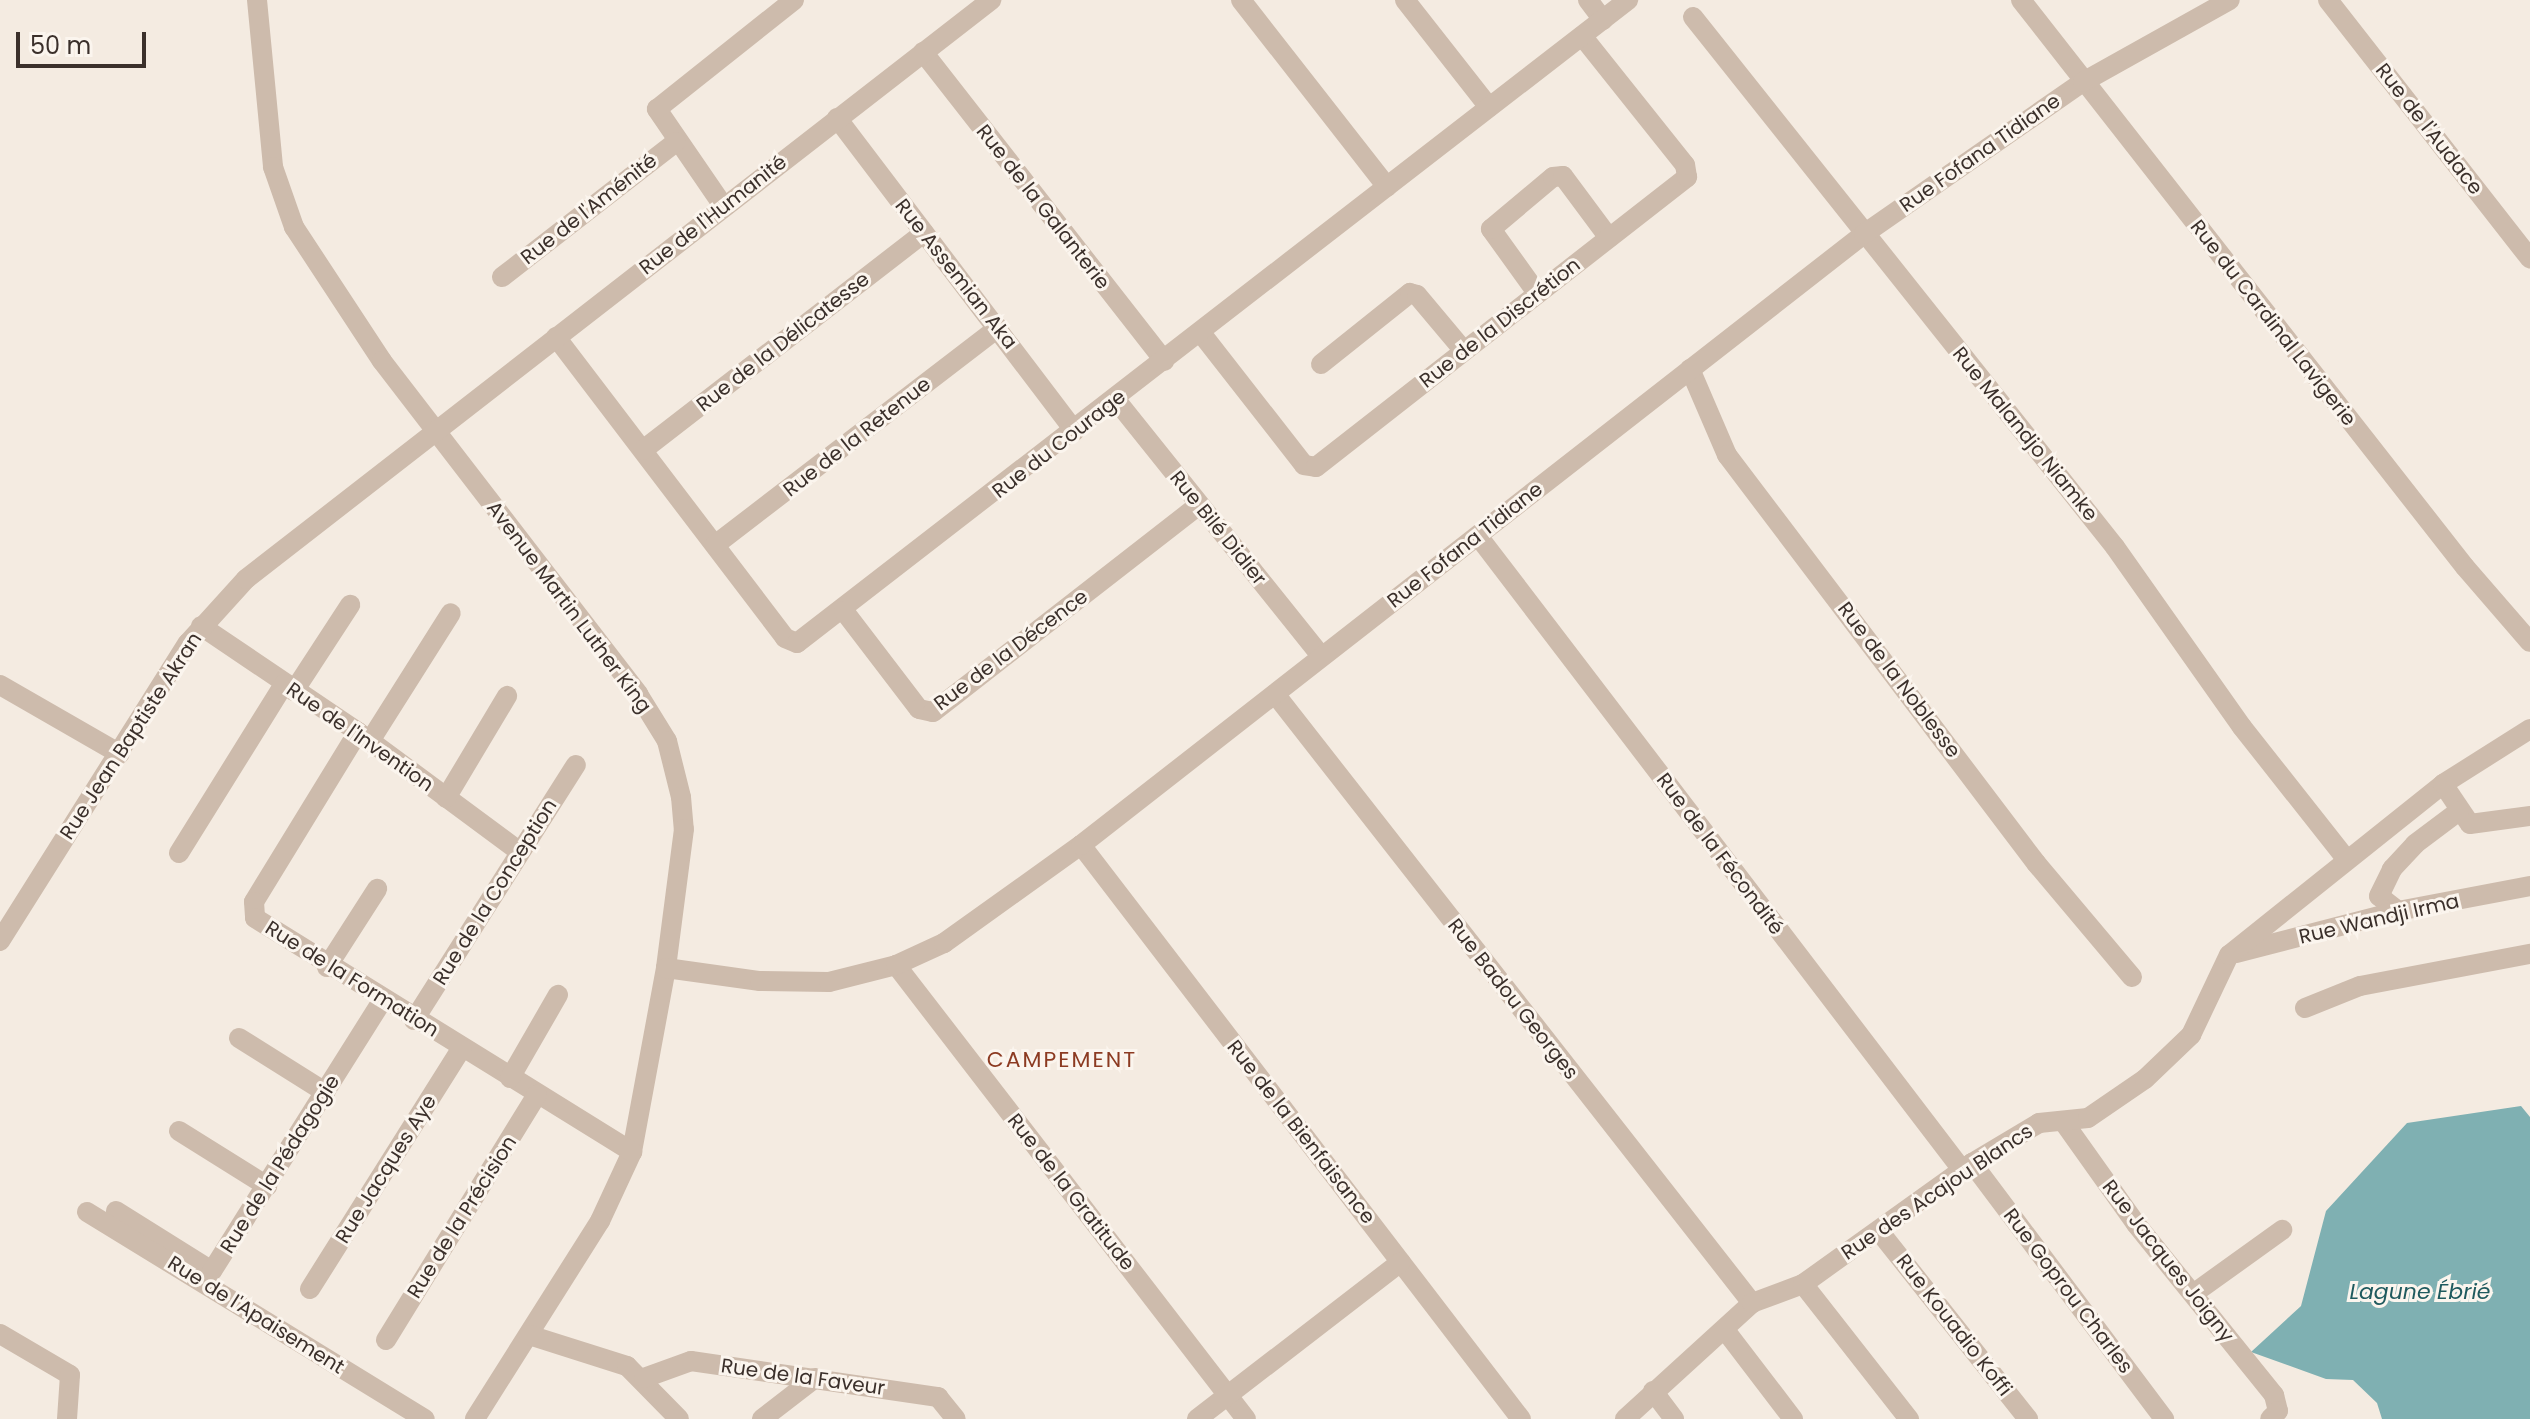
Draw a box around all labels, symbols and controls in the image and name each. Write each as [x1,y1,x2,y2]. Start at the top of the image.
scale bar [20,16,150,66]
text: 50 m [30,29,91,62]
street label: Rue de l'Audace [2370,59,2488,199]
street label: Rue Fofana Tidiane [1895,89,2065,217]
street label: Rue de la Galanterie [971,120,1115,294]
street label: Rue de l'Aménité [516,148,662,270]
street label: Rue de l'Humanité [635,150,791,280]
street label: Rue Assemian Aka [890,194,1022,354]
street label: Rue du Cardinal Lavigerie [2185,215,2361,431]
street label: Rue de la Discrétion [1415,253,1585,393]
street label: Rue de la Délicatesse [692,267,874,417]
street label: Rue Malandjo Niamke [1947,342,2103,526]
street label: Rue de la Retenue [779,372,935,502]
street label: Rue du Courage [988,385,1130,503]
street label: Rue Bilé Didier [1165,466,1271,590]
street label: Rue Fofana Tidiane [1383,477,1547,613]
street label: Avenue Martin Luther King [482,496,656,718]
street label: Rue de la Décence [929,584,1093,716]
street label: Rue de la Noblesse [1833,597,1965,763]
street label: Rue Jean Baptiste Akran [55,628,207,844]
street label: Rue de l'Invention [282,677,438,797]
street label: Rue de la Fécondité [1651,768,1789,940]
street label: Rue de la Conception [428,795,562,989]
street label: Rue Wandji Irma [2297,889,2461,949]
street label: Rue Badou Georges [1443,914,1583,1084]
street label: Rue de la Formation [261,916,443,1042]
street label: Rue de la Bienfaisance [1222,1035,1380,1229]
district label: CAMPEMENT [987,1047,1137,1073]
street label: Rue de la Pédagogie [215,1070,345,1258]
street label: Rue Jacques Aye [331,1090,441,1248]
street label: Rue de la Gratitude [1002,1109,1140,1275]
street label: Rue des Acajou Blancs [1837,1119,2037,1265]
street label: Rue de la Précision [402,1131,522,1303]
street label: Rue Jacques Joigny [2097,1175,2239,1347]
street label: Rue Goprou Charles [1998,1204,2138,1378]
street label: Rue Kouadio Koffi [1891,1249,2017,1401]
street label: Rue de l'Apaisement [163,1251,349,1379]
water label: Lagune Ébrié [2349,1279,2491,1305]
street label: Rue de la Faveur [720,1354,886,1400]

